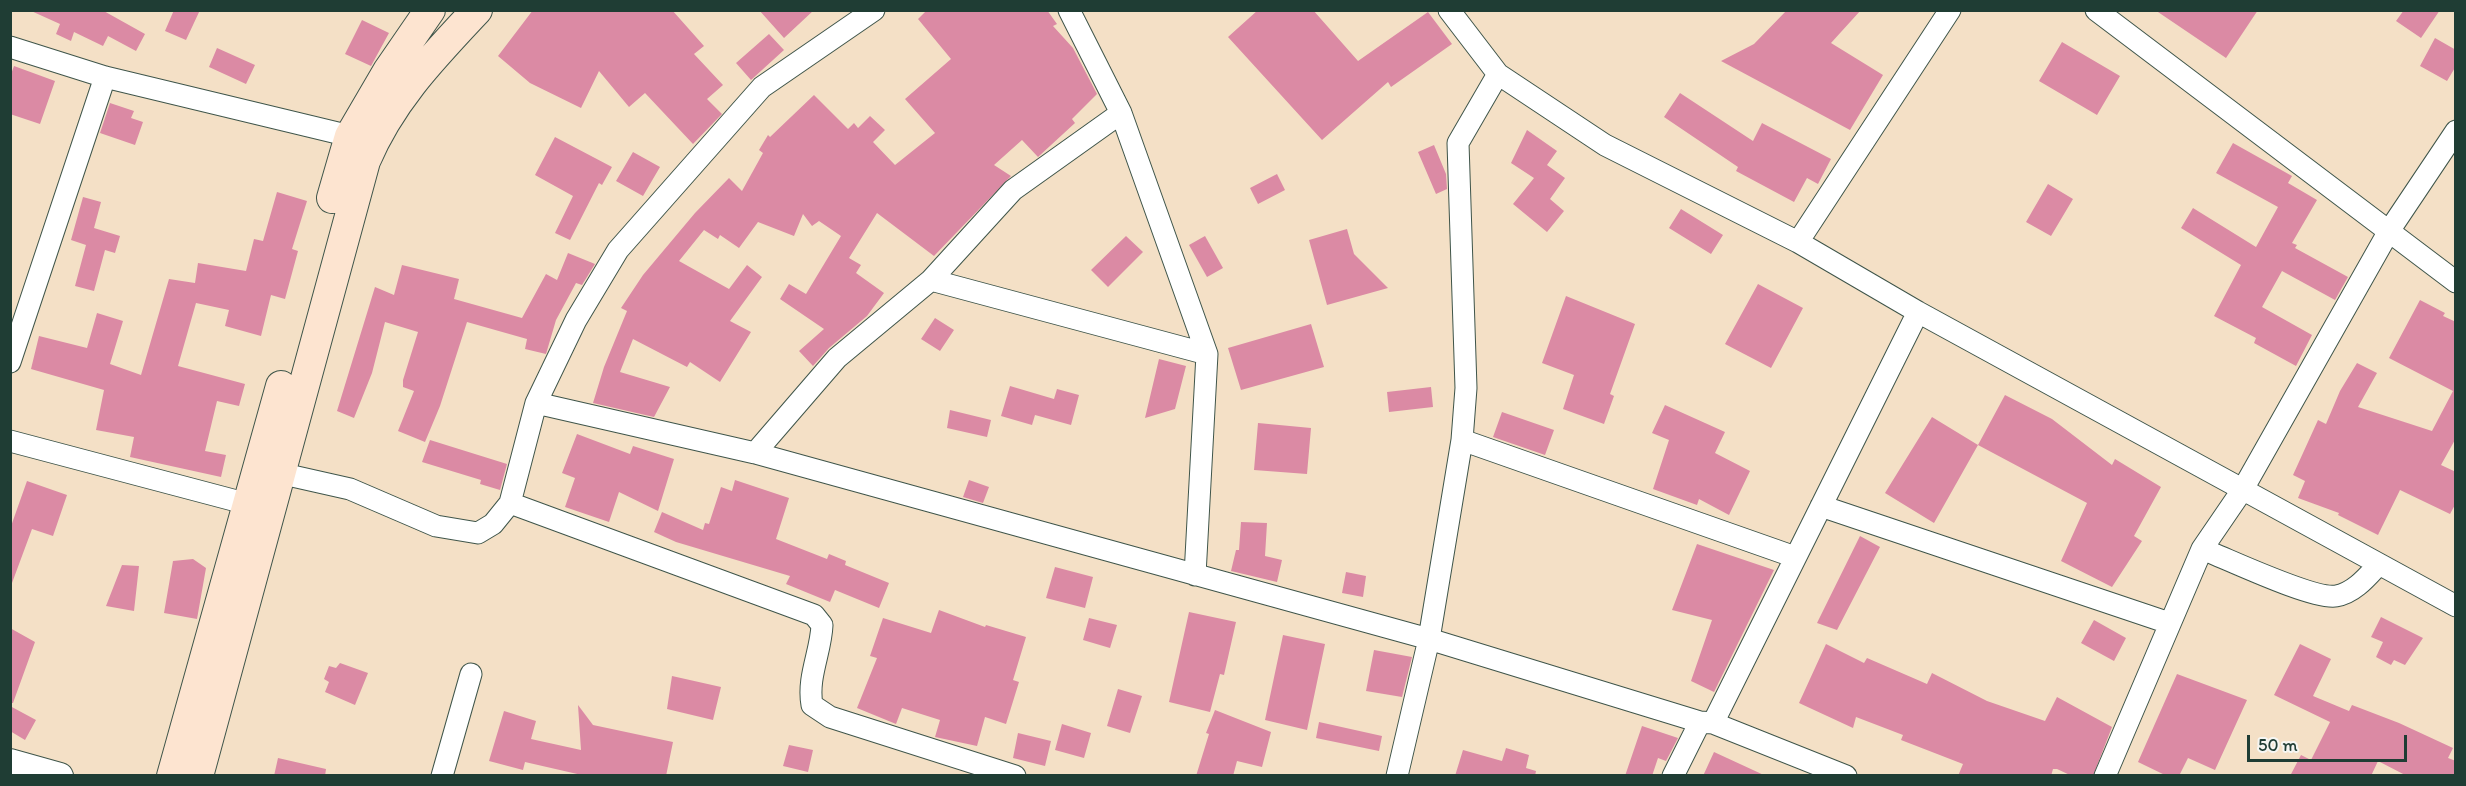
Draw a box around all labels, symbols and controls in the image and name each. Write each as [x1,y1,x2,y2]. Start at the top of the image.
scale bar [2250,723,2410,761]
text: 50 m [2258,734,2298,756]

